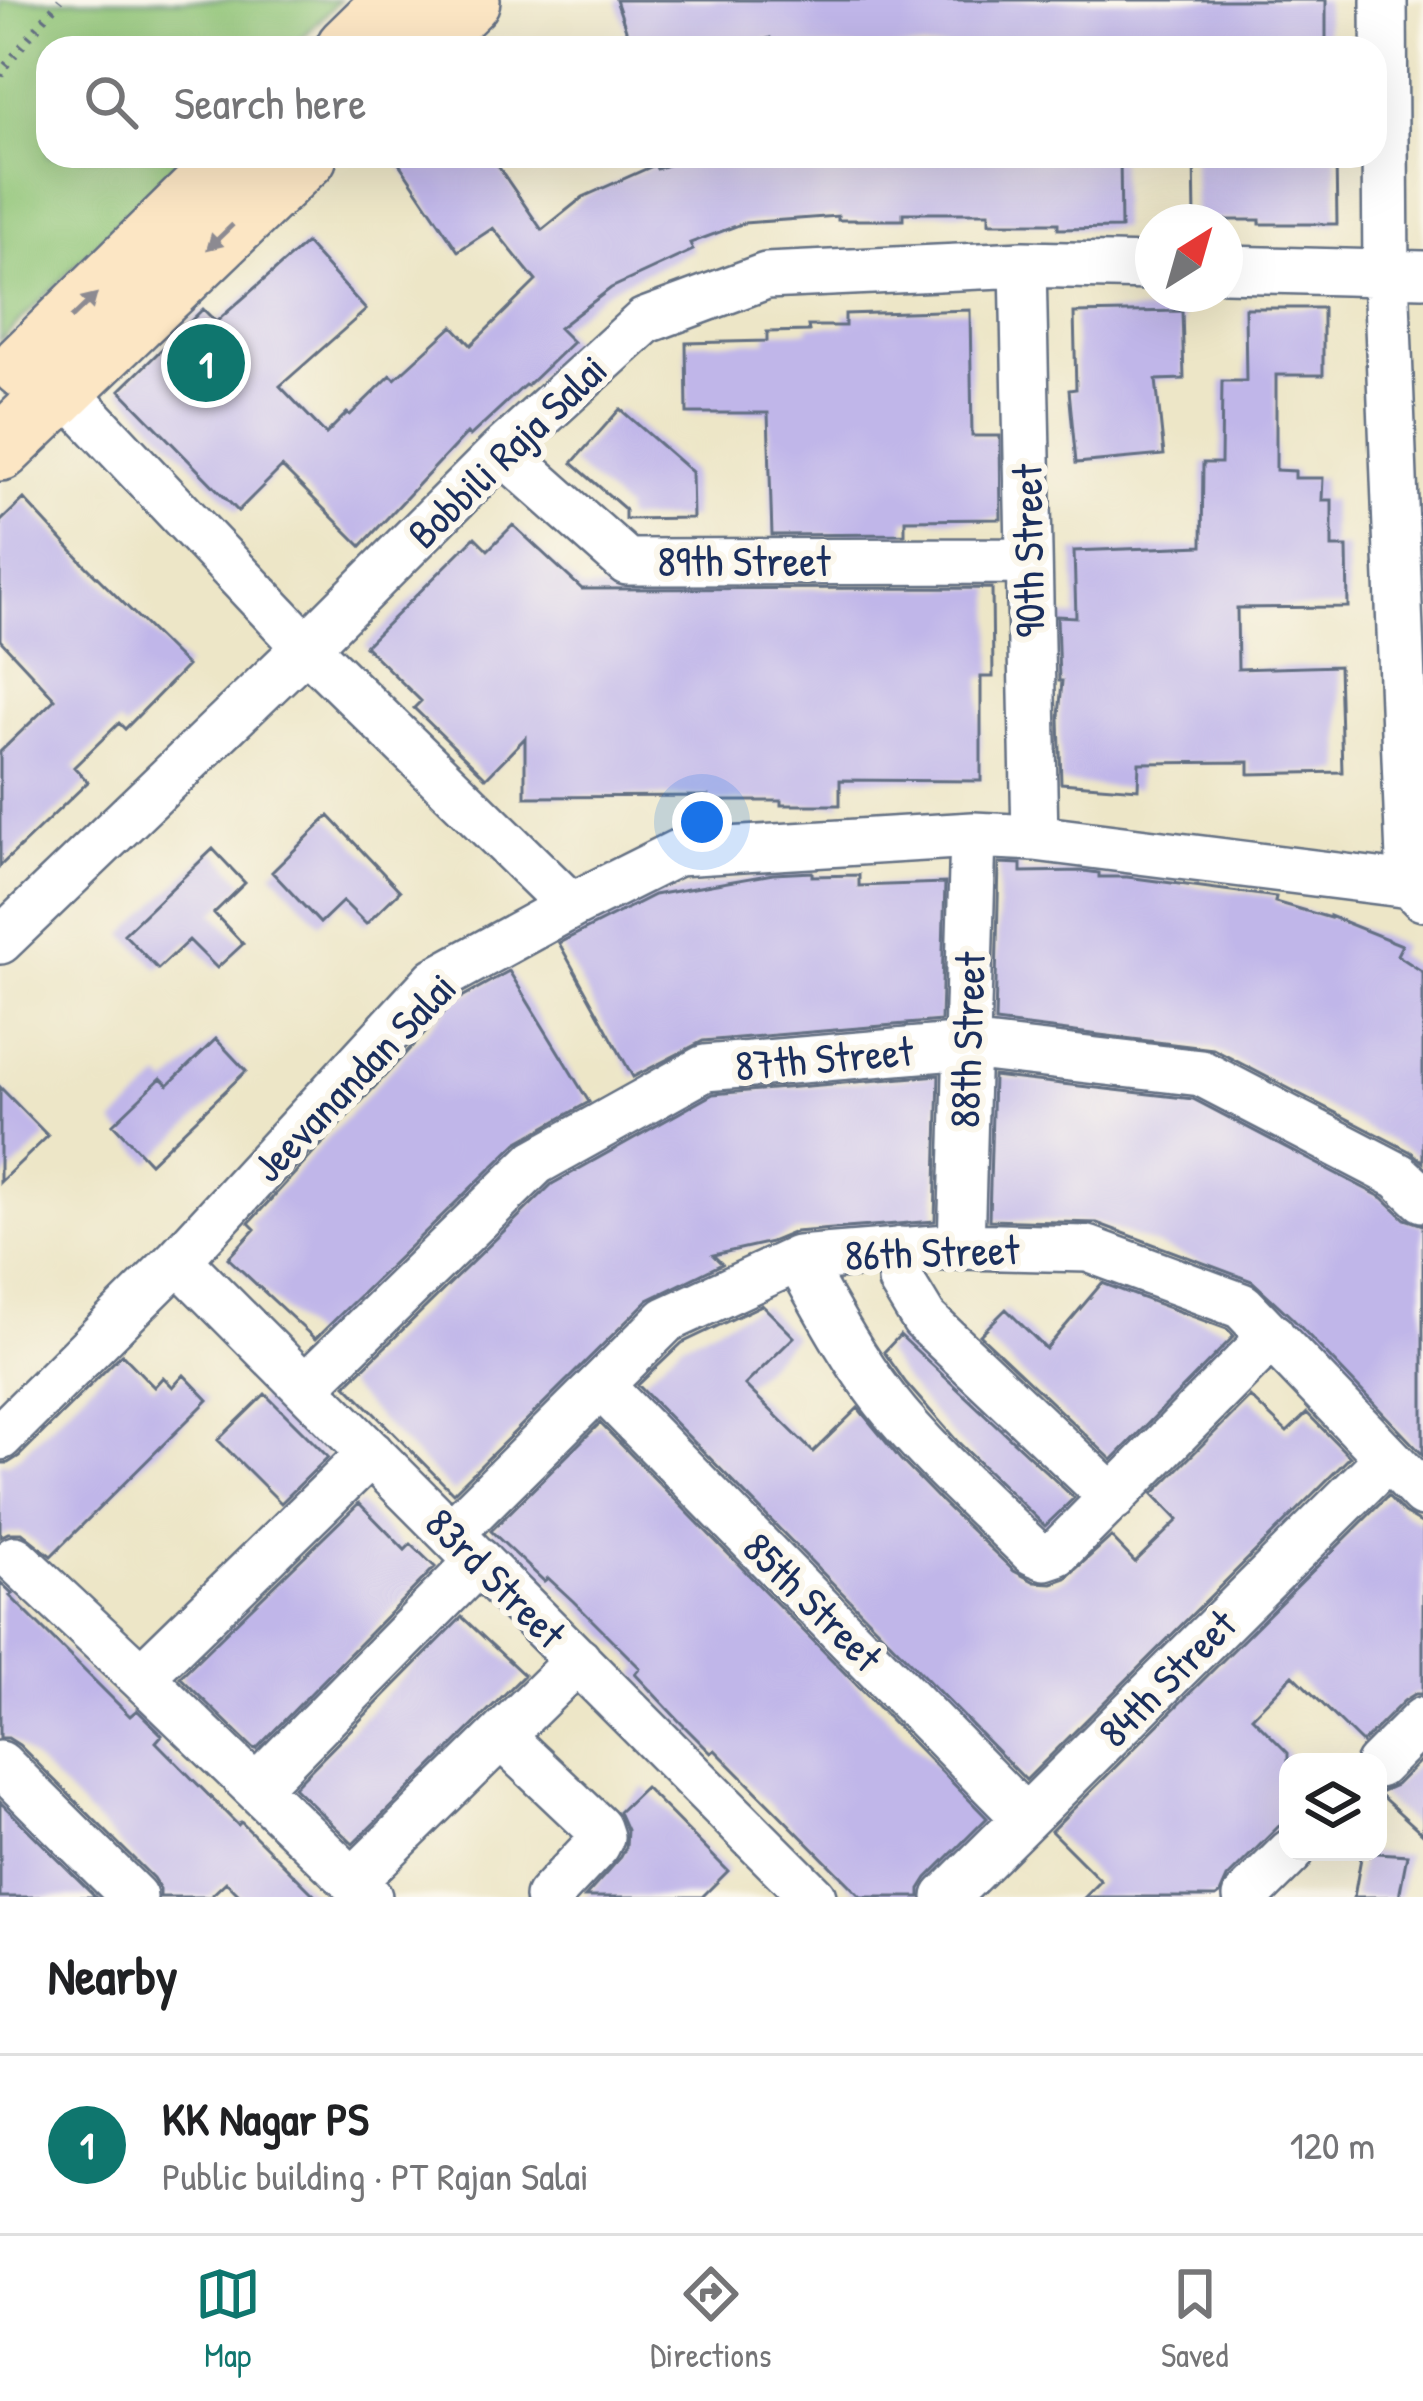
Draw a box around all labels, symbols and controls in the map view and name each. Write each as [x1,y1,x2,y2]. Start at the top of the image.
search box [36,36,1387,168]
icon: search [78,69,144,135]
text: Search here [174,72,366,133]
north arrow [1135,204,1243,312]
one-way arrow [206,222,235,250]
one-way arrow [69,293,98,321]
pin: 1 [167,318,245,408]
street label: Bobbili Raja Salai [394,341,619,560]
street label: 90th Street [997,463,1058,638]
street label: 89th Street [657,532,831,589]
your location [672,792,732,852]
street label: 88th Street [935,951,998,1129]
street label: Jeevanandan Salai [239,959,468,1194]
street label: 87th Street [733,1021,916,1094]
street label: 86th Street [844,1220,1021,1283]
street label: 83rd Street [414,1495,579,1661]
street label: 85th Street [731,1519,896,1684]
street label: 84th Street [1085,1596,1249,1759]
map controls [1279,1753,1387,1861]
button: layers [1279,1753,1387,1861]
text: Nearby [48,1941,178,2010]
text: KK Nagar PS [162,2088,369,2149]
text: 1 [80,2118,94,2171]
text: 120 m [1290,2118,1375,2171]
text: Public building · PT Rajan Salai [162,2149,589,2202]
tab: Map [195,2261,261,2377]
tab: Directions [650,2261,772,2377]
tab: Saved [1161,2261,1228,2377]

